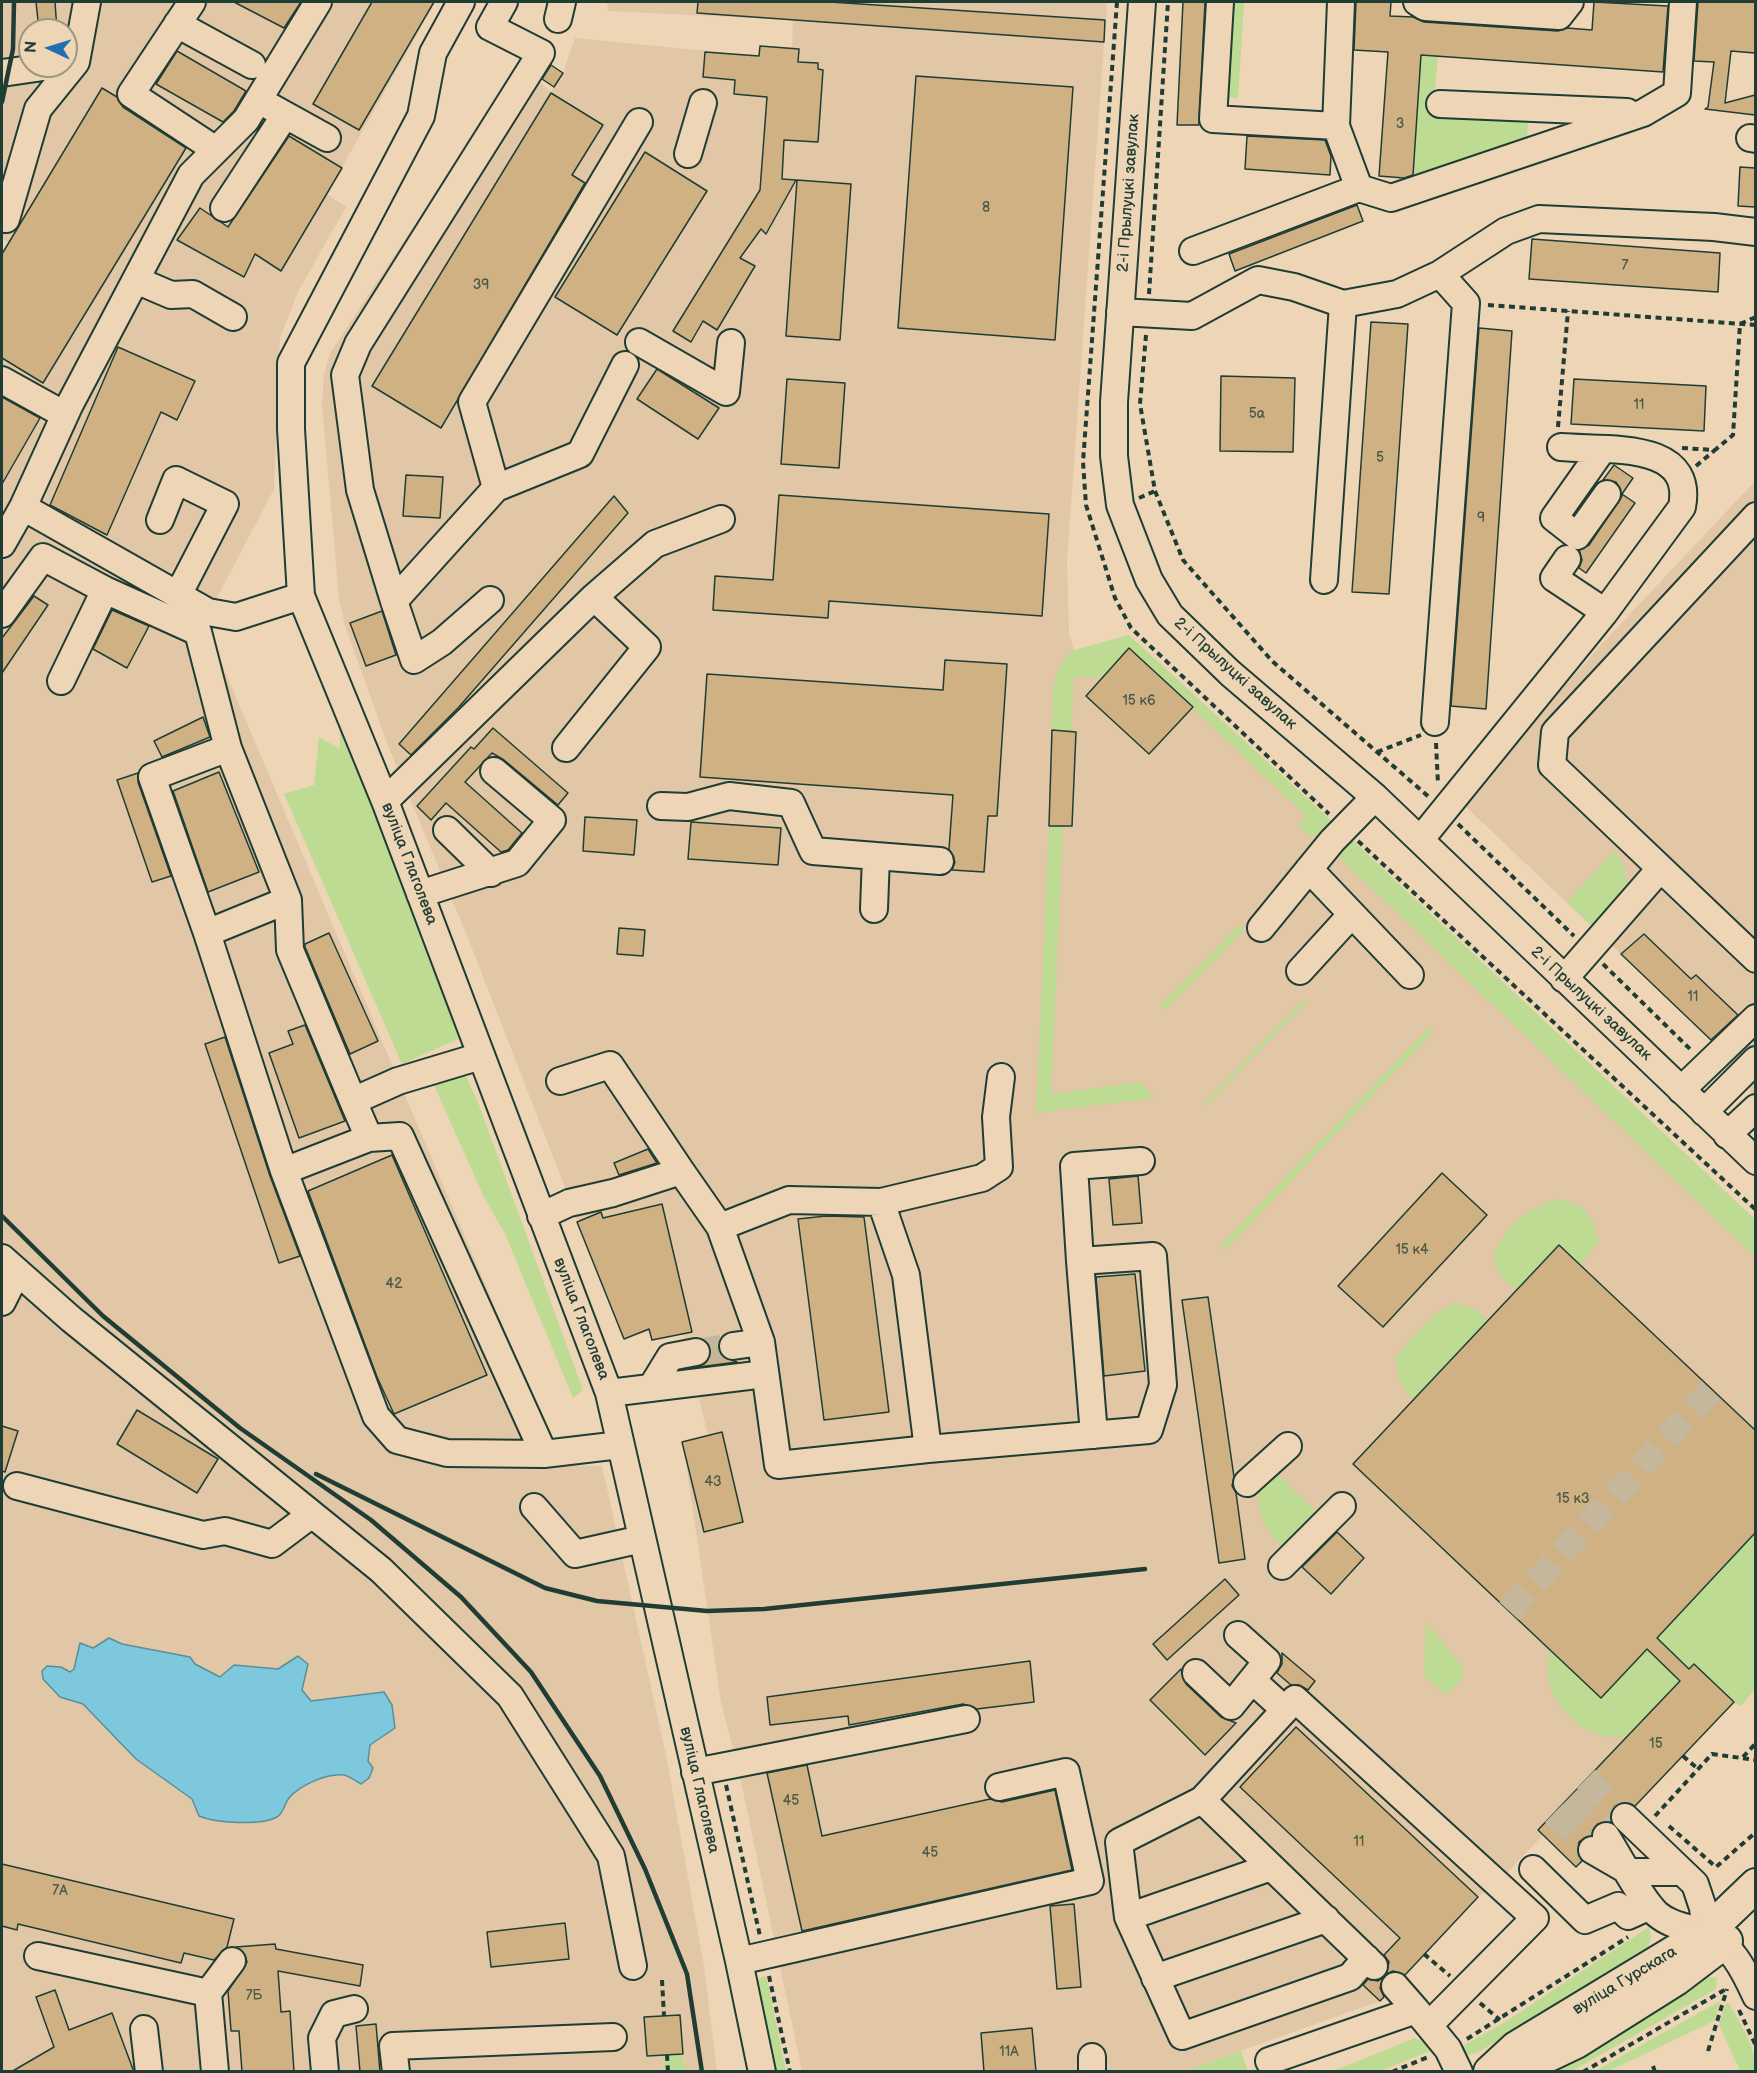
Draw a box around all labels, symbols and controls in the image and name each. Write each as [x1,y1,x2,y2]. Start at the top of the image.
north arrow [18,18,78,78]
text: N [22,40,41,54]
street label: 2-і Прылуцкі завулак [1114,113,1144,273]
house number: 3 [1396,116,1404,132]
house number: 8 [982,200,990,216]
house number: 7 [1622,258,1628,274]
house number: 39 [473,277,489,293]
house number: 11 [1634,397,1644,413]
house number: 5а [1249,406,1265,422]
house number: 5 [1376,450,1384,466]
house number: 9 [1477,510,1485,526]
street label: 2-і Прылуцкі завулак [1170,614,1300,734]
house number: 15 к6 [1122,693,1156,709]
street label: вуліца Глаголева [377,800,441,928]
street label: 2-і Прылуцкі завулак [1526,943,1656,1065]
house number: 11 [1688,989,1698,1005]
house number: 15 к4 [1395,1242,1429,1258]
street label: вуліца Глаголева [549,1255,613,1383]
house number: 42 [386,1276,402,1292]
house number: 43 [704,1474,722,1490]
house number: 15 к3 [1556,1491,1590,1507]
street label: вуліца Глаголева [675,1725,723,1855]
house number: 15 [1649,1736,1663,1752]
house number: 45 [783,1793,799,1809]
house number: 11 [1354,1834,1364,1850]
house number: 45 [922,1845,938,1861]
house number: 7А [52,1883,68,1899]
street label: вуліца Гурскага [1569,1942,1681,2020]
house number: 7Б [246,1988,262,2004]
house number: 11А [999,2044,1019,2060]

